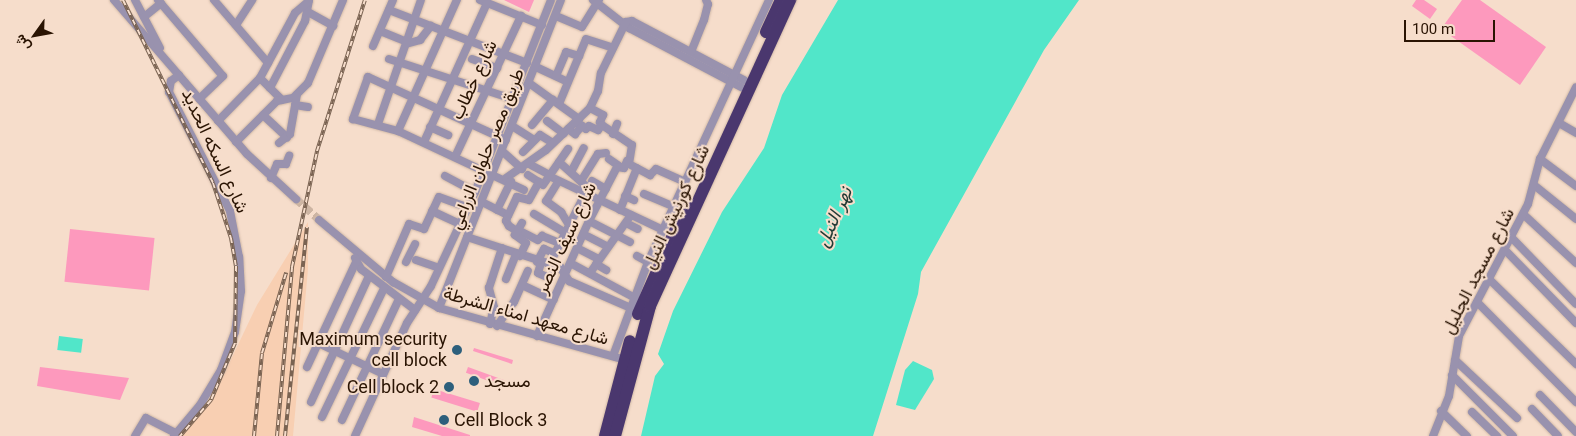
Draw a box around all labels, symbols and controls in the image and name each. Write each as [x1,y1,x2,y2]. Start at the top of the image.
north arrow [10,10,60,60]
scale bar [1406,10,1497,42]
text: 100 m [1412,20,1454,38]
text: ش [11,32,34,54]
street label: شارع خطاب [446,37,502,123]
street label: طريق مصر حلوان الزراعي [445,65,529,233]
street label: شارع السكه الحديد [177,85,253,217]
street label: شارع كورنيش النيل [638,141,714,273]
street label: شارع سيف النصر [531,179,601,297]
water label: نهر النيل [811,183,857,251]
street label: شارع مسجد الجليل [1437,204,1519,338]
street label: شارع معهد امناء الشرطة [441,282,611,350]
place label: Maximum security cell block [299,329,447,372]
marker: Maximum security cell block [451,344,463,356]
place label: مسجد [484,370,531,392]
marker: مسجد [468,375,480,387]
place label: Cell block 2 [347,376,439,398]
marker: Cell block 2 [443,381,455,393]
place label: Cell Block 3 [454,409,547,431]
marker: Cell Block 3 [438,414,450,426]

